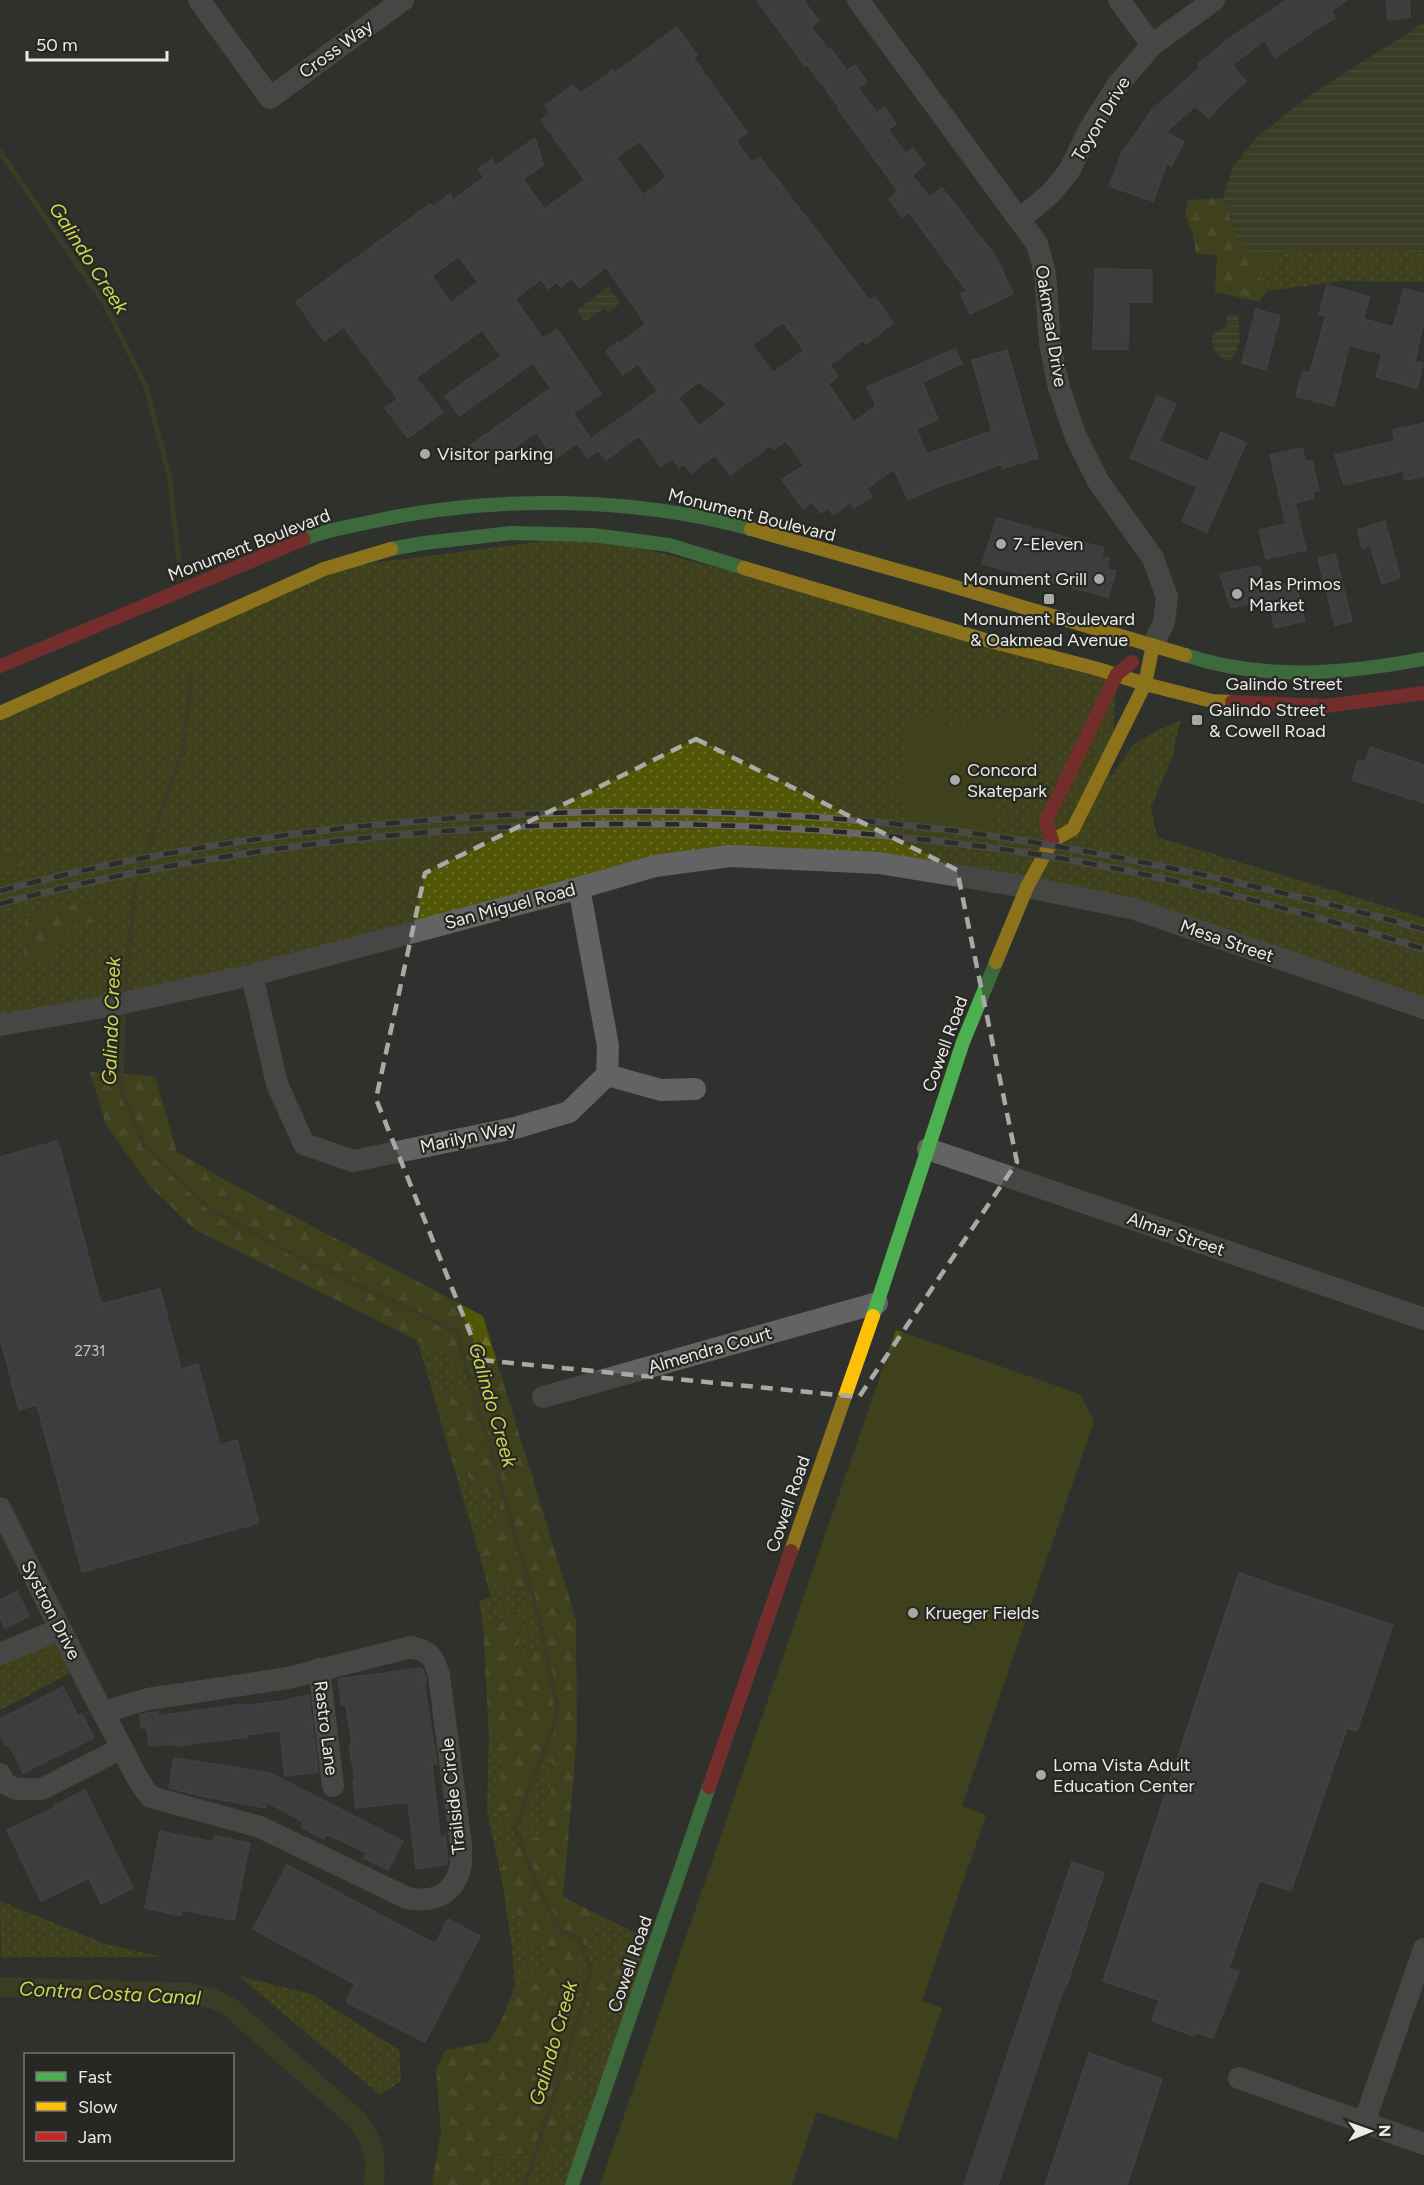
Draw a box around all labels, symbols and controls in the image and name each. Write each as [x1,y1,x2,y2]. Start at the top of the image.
street label: Cross Way [295,15,378,83]
scale bar [27,24,166,62]
text: 50 m [36,34,78,56]
street label: Toyon Drive [1067,73,1135,165]
water label: Galindo Creek [44,198,135,319]
street label: Oakmead Drive [1031,264,1071,389]
place label: Visitor parking [437,443,553,465]
marker: Visitor parking [418,447,432,461]
street label: Monument Boulevard [666,483,838,547]
street label: Monument Boulevard [165,504,333,586]
place label: 7-Eleven [1013,533,1083,555]
marker: 7-Eleven [994,537,1008,551]
place label: Monument Grill [963,568,1087,590]
marker: Monument Grill [1092,572,1106,586]
place label: Mas Primos Market [1249,573,1341,616]
marker: Mas Primos Market [1230,587,1244,601]
marker: Monument Boulevard & Oakmead Avenue [1042,592,1056,606]
place label: Monument Boulevard & Oakmead Avenue [963,608,1135,651]
street label: Galindo Street [1226,673,1343,695]
place label: Galindo Street & Cowell Road [1209,699,1326,742]
marker: Galindo Street & Cowell Road [1190,713,1204,727]
place label: Concord Skatepark [967,759,1047,802]
marker: Concord Skatepark [948,773,962,787]
street label: San Miguel Road [442,878,578,934]
street label: Mesa Street [1177,915,1277,967]
water label: Galindo Creek [97,955,125,1086]
street label: Cowell Road [917,993,973,1095]
street label: Marilyn Way [418,1116,519,1158]
street label: Almar Street [1124,1207,1228,1261]
street label: Almendra Court [645,1322,775,1378]
water label: Galindo Creek [464,1340,523,1471]
house number: 2731 [75,1342,105,1360]
street label: Cowell Road [761,1453,815,1555]
street label: Systron Drive [17,1557,85,1663]
place label: Krueger Fields [925,1602,1040,1624]
marker: Krueger Fields [906,1606,920,1620]
street label: Rastro Lane [309,1679,343,1777]
street label: Trailside Circle [436,1737,470,1855]
place label: Loma Vista Adult Education Center [1053,1754,1195,1797]
marker: Loma Vista Adult Education Center [1034,1768,1048,1782]
street label: Cowell Road [603,1913,657,2015]
water label: Contra Costa Canal [19,1976,202,2010]
water label: Galindo Creek [524,1977,583,2108]
legend [24,2053,234,2161]
text: Fast [78,2066,112,2088]
text: Slow [78,2096,117,2118]
north arrow [1340,2101,1400,2161]
text: N [1375,2124,1394,2137]
text: Jam [78,2126,112,2148]

